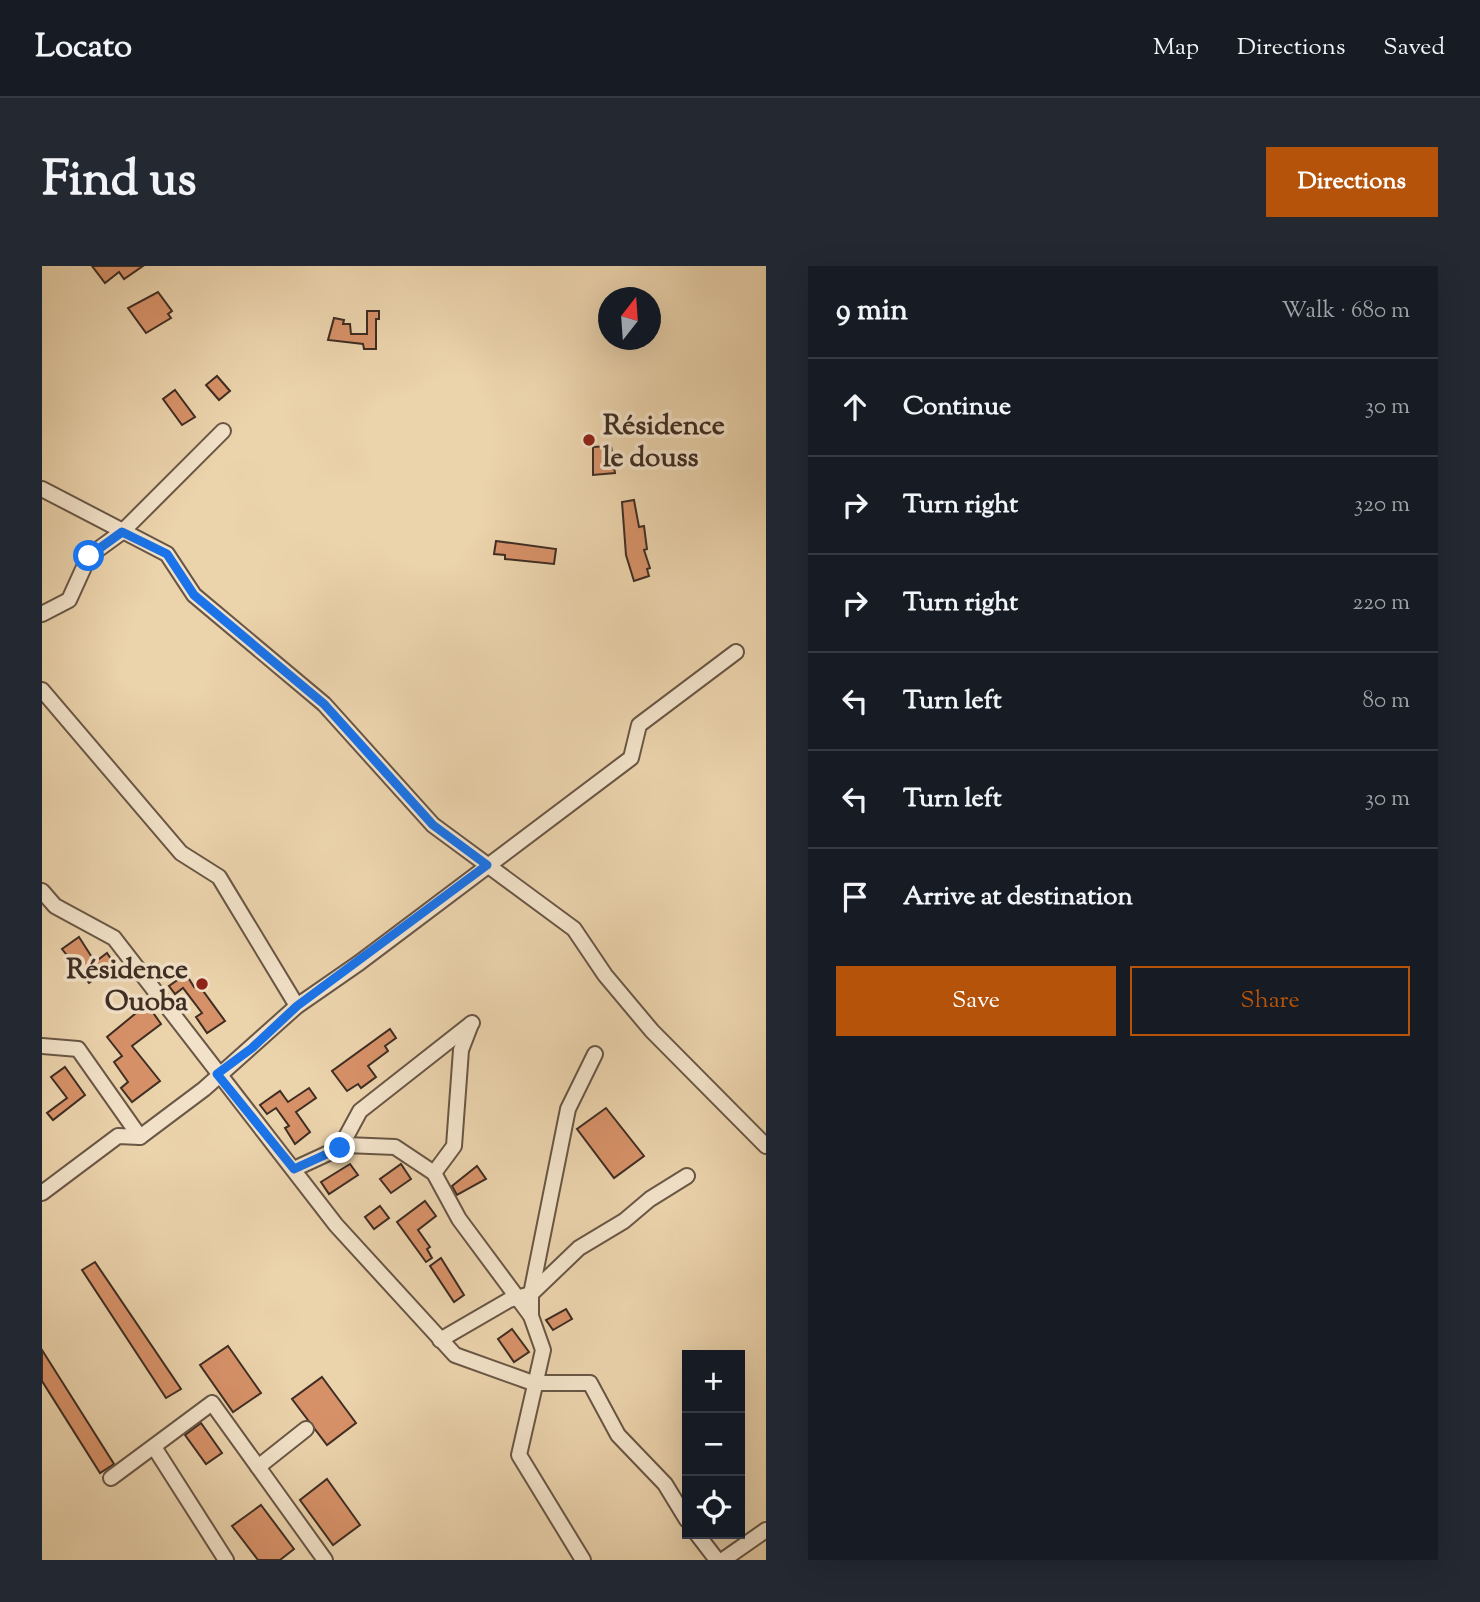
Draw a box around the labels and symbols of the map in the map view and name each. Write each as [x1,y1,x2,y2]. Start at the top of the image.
north arrow [598,287,661,350]
place label: Résidence le douss [603,407,725,479]
marker: Résidence le douss [581,432,597,448]
route start [73,540,104,571]
place label: Résidence Ouoba [66,951,188,1023]
marker: Résidence Ouoba [194,976,210,992]
route end [324,1132,355,1163]

